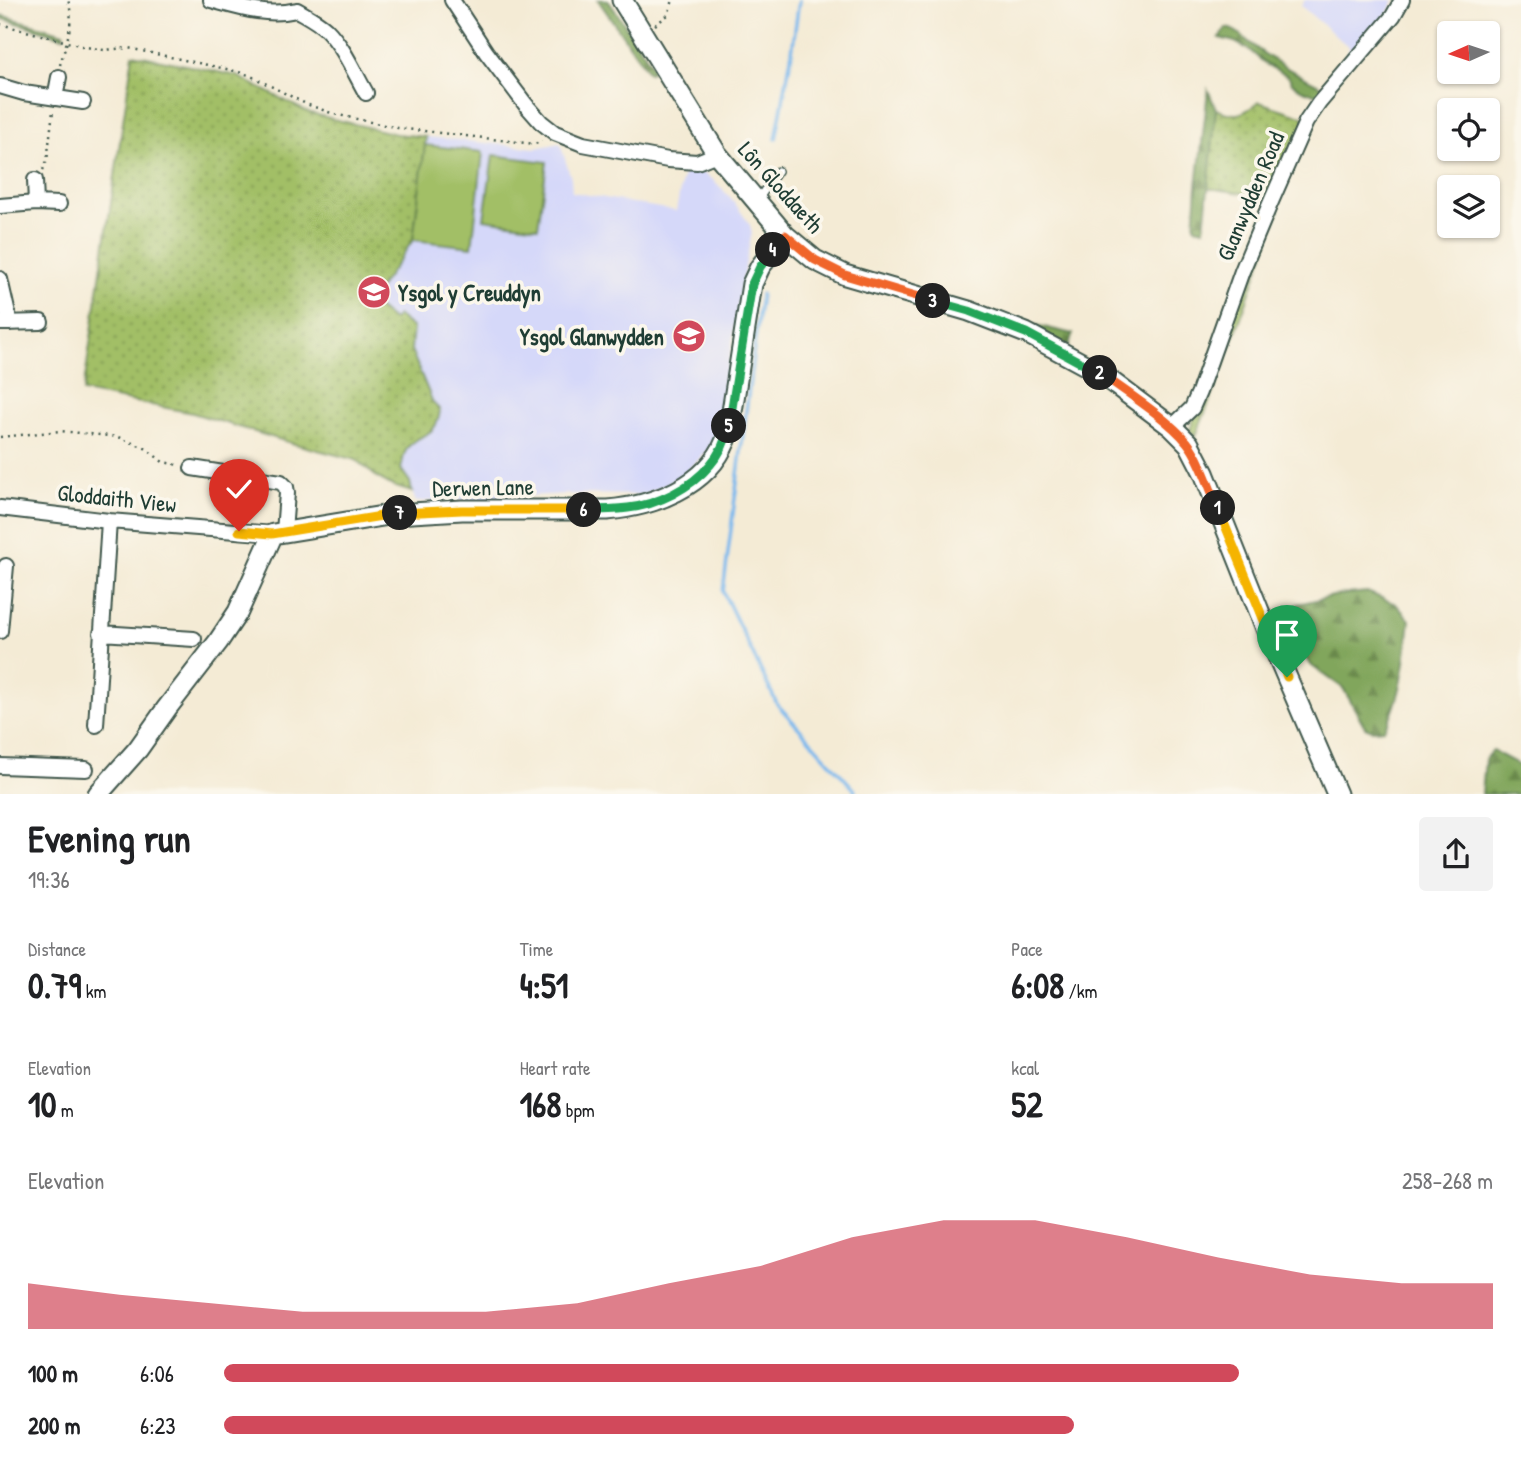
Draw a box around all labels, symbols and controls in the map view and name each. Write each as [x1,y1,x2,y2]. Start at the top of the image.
north arrow [1437,21,1500,84]
map controls [1437,21,1500,238]
button: locate [1437,98,1500,161]
street label: Glanwydden Road [1209,127,1291,265]
street label: Lôn Gloddaeth [731,134,831,240]
button: layers [1437,175,1500,238]
pin: 4 [756,232,790,268]
text: 4 [769,236,776,262]
school or university icon: Ysgol y Creuddyn [355,273,393,311]
place label: Ysgol y Creuddyn [398,277,541,309]
pin: 3 [916,284,950,318]
text: 3 [928,287,937,313]
school or university icon: Ysgol Glanwydden [670,317,708,355]
place label: Ysgol Glanwydden [520,321,664,353]
pin: 2 [1082,356,1118,390]
text: 2 [1095,359,1104,385]
pin: 5 [712,408,746,444]
text: 5 [724,412,733,438]
pin [209,459,269,531]
icon: check [220,470,258,508]
street label: Derwen Lane [432,471,534,503]
street label: Gloddaith View [56,476,178,520]
pin: 1 [1200,490,1236,526]
pin: 6 [566,492,602,528]
text: 1 [1214,494,1221,520]
pin: 7 [382,496,418,530]
text: 6 [580,496,587,522]
text: 7 [395,499,404,525]
pin [1257,605,1317,677]
icon: arrive [1268,616,1306,654]
text: Evening run [28,812,191,864]
button: share [1419,817,1493,891]
text: 19:36 [28,864,70,895]
text: Distance [28,936,86,962]
text: Time [520,936,553,962]
text: Pace [1011,936,1043,962]
text: 0.79 [28,962,81,1009]
text: 4:51 [520,962,568,1009]
text: 6:08 [1011,962,1064,1009]
text: km [81,978,107,1004]
text: /km [1064,978,1097,1004]
text: Elevation [28,1055,91,1081]
text: Heart rate [520,1055,591,1081]
text: kcal [1011,1055,1039,1081]
text: 10 [28,1081,56,1128]
text: 168 [520,1081,561,1128]
text: 52 [1011,1081,1043,1128]
text: m [56,1097,74,1123]
text: bpm [561,1097,595,1123]
text: Elevation [28,1165,104,1196]
text: 258–268 m [1402,1165,1493,1196]
text: 100 m [28,1358,78,1389]
text: 6:06 [140,1358,174,1389]
text: 200 m [28,1410,80,1441]
text: 6:23 [140,1410,176,1441]

